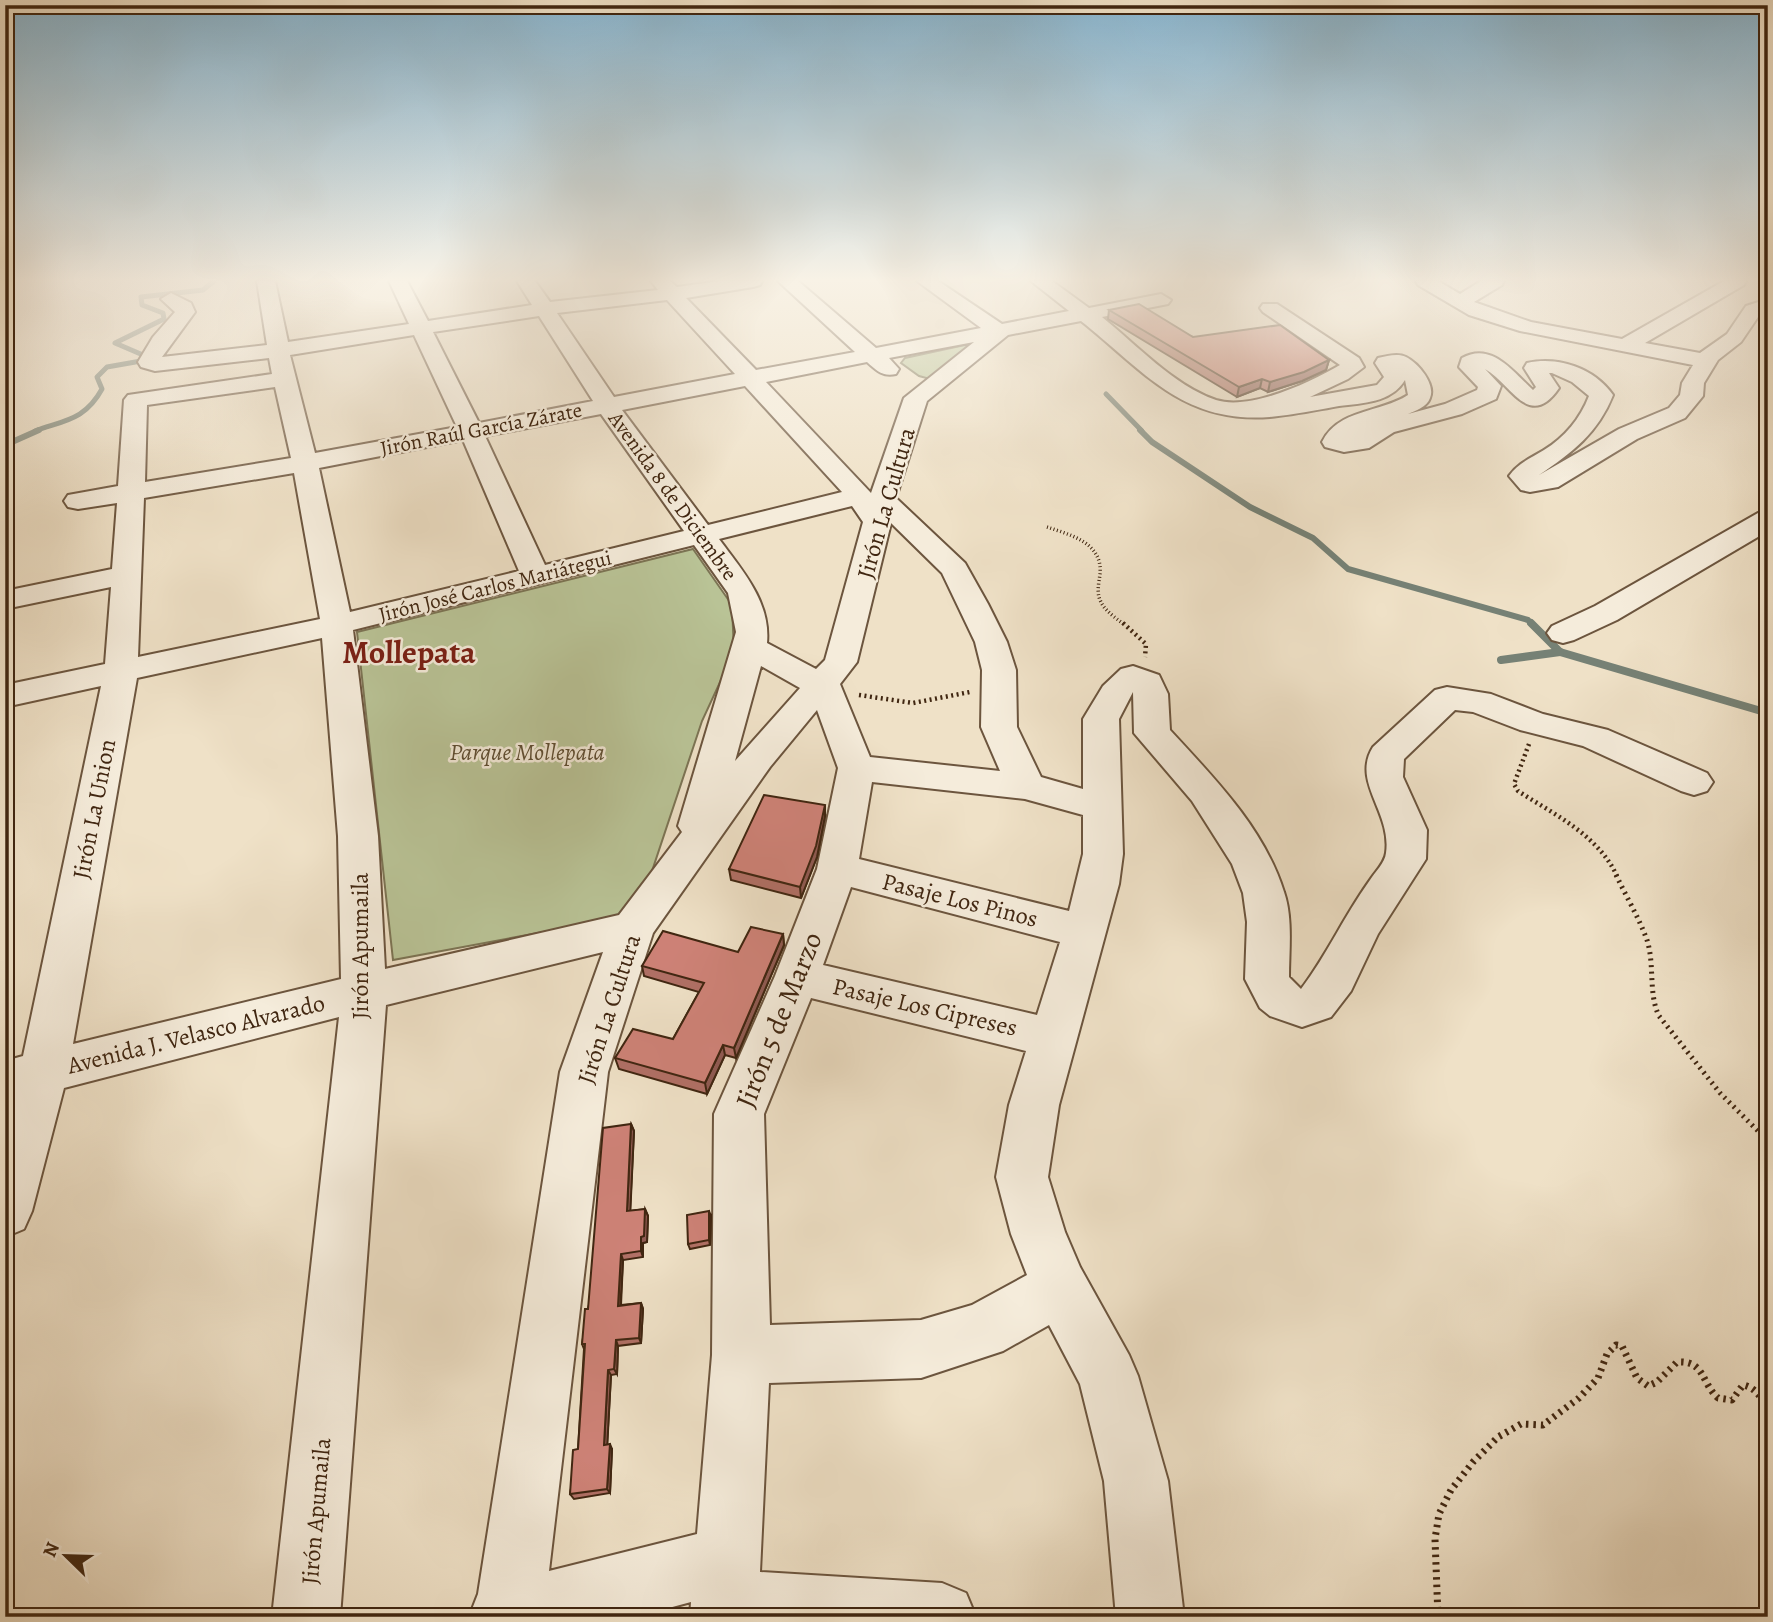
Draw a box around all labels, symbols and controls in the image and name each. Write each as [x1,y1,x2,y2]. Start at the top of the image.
street label: Jirón Raúl García Zárate [378,396,584,462]
street label: Avenida 8 de Diciembre [602,405,744,586]
street label: Jirón La Cultura [849,423,923,582]
street label: Jirón José Carlos Mariátegui [376,543,614,628]
district label: Mollepata [342,630,476,674]
street label: Jirón La Union [65,736,123,882]
park label: Parque Mollepata [450,736,605,768]
street label: Pasaje Los Pinos [879,865,1041,935]
street label: Jirón Apumaila [344,872,376,1020]
street label: Jirón 5 de Marzo [726,926,832,1114]
street label: Jirón La Cultura [570,929,649,1088]
street label: Pasaje Los Cipreses [830,970,1020,1044]
street label: Avenida J. Velasco Alvarado [63,987,328,1082]
street label: Jirón Apumaila [294,1436,338,1586]
north arrow [32,1520,102,1590]
text: N [37,1538,66,1561]

